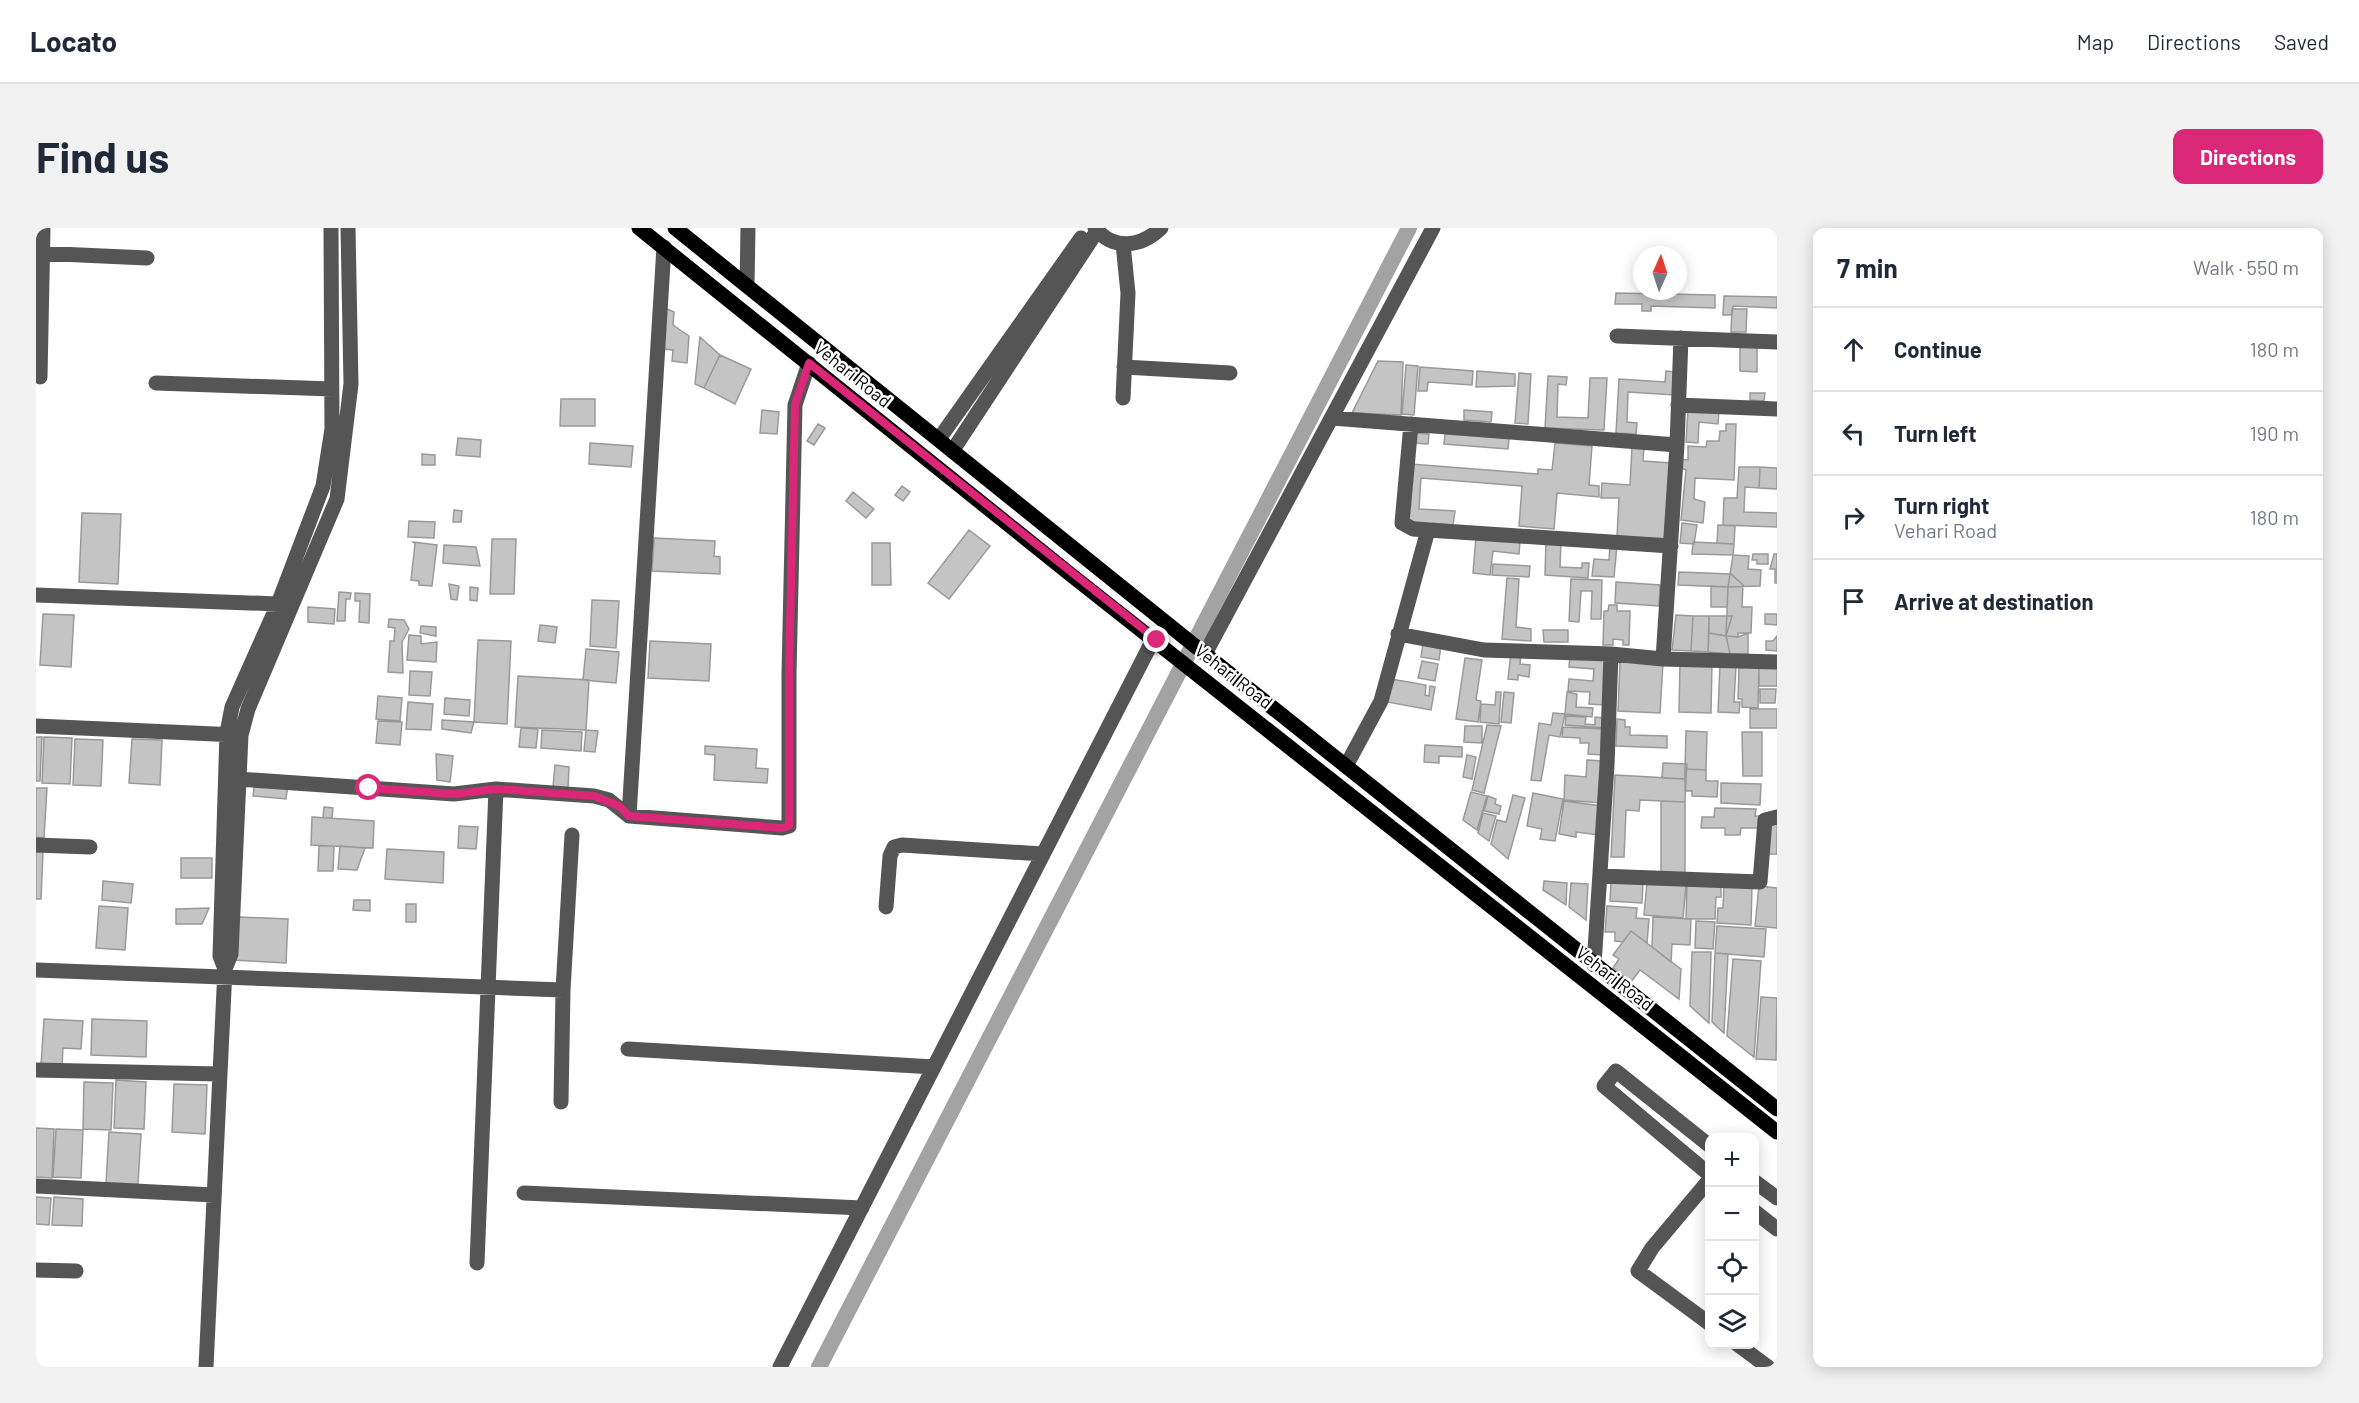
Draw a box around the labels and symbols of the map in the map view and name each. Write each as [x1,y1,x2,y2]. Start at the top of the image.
north arrow [1633,246,1687,300]
street label: Vehari Road [810,336,896,412]
route end [1143,626,1169,652]
street label: Vehari Road [1191,639,1277,713]
route start [355,774,381,800]
street label: Vehari Road [1572,941,1658,1015]

